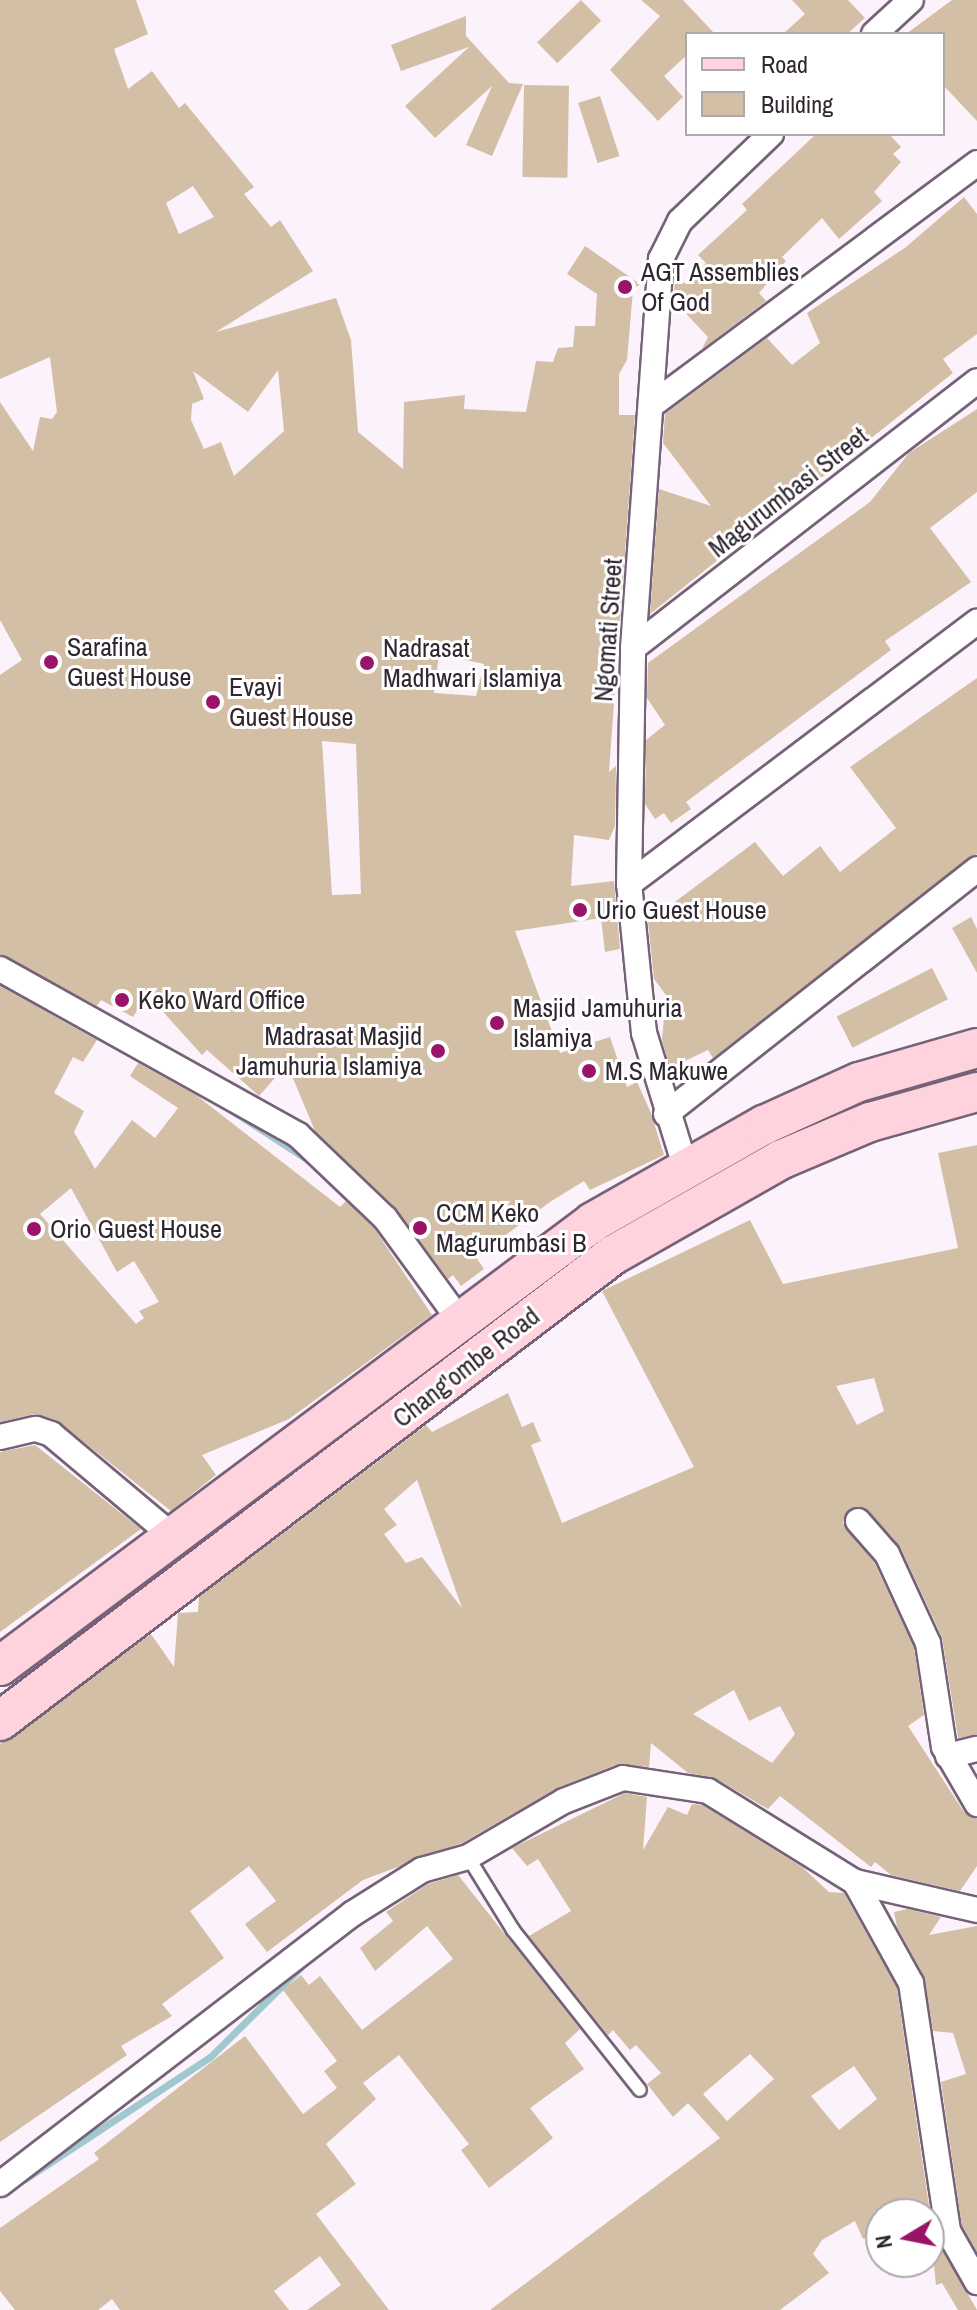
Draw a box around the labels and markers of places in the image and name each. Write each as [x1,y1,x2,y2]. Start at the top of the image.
place label: AGT Assemblies Of God [641,256,801,318]
marker: AGT Assemblies Of God [616,278,634,296]
place label: Sarafina Guest House [67,631,191,692]
place label: Nadrasat Madhwari Islamiya [383,632,562,694]
marker: Sarafina Guest House [42,653,60,671]
marker: Nadrasat Madhwari Islamiya [358,654,376,672]
place label: Evayi Guest House [229,671,353,732]
marker: Evayi Guest House [204,693,222,711]
place label: Urio Guest House [596,894,767,926]
marker: Urio Guest House [571,901,589,919]
place label: Keko Ward Office [138,984,305,1016]
marker: Keko Ward Office [113,991,131,1009]
place label: Masjid Jamuhuria Islamiya [513,992,682,1054]
marker: Masjid Jamuhuria Islamiya [488,1014,506,1032]
place label: Madrasat Masjid Jamuhuria Islamiya [236,1020,422,1082]
marker: Madrasat Masjid Jamuhuria Islamiya [429,1042,447,1060]
place label: M.S Makuwe [605,1055,728,1087]
marker: M.S Makuwe [580,1062,598,1080]
place label: CCM Keko Magurumbasi B [436,1197,586,1258]
place label: Orio Guest House [50,1213,222,1245]
marker: CCM Keko Magurumbasi B [411,1219,429,1237]
marker: Orio Guest House [25,1220,43,1238]

